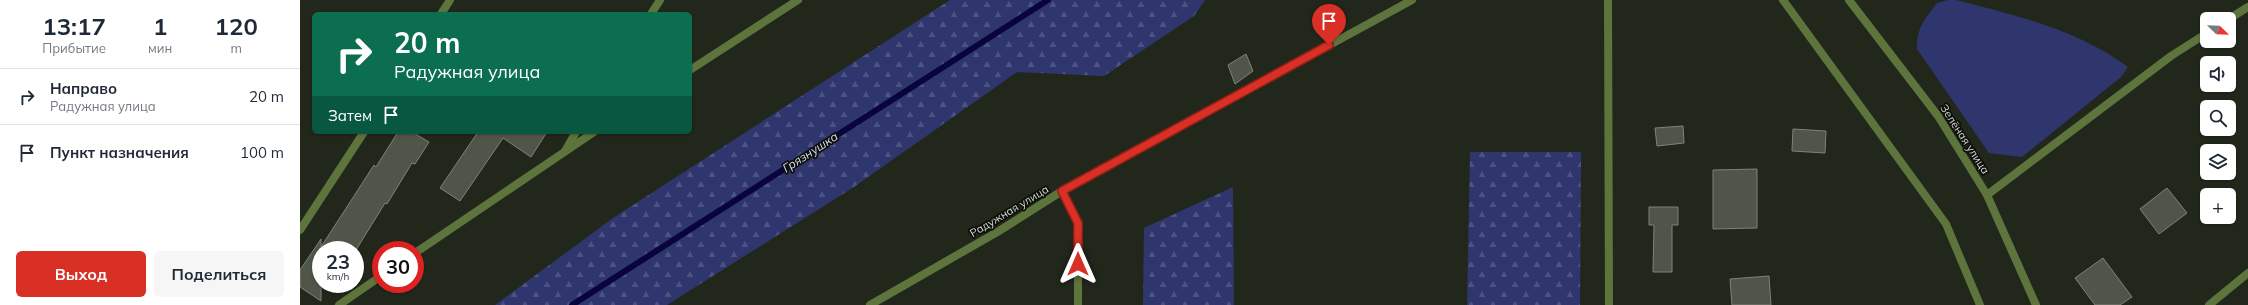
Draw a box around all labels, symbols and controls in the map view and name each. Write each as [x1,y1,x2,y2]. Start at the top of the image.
pin [1312,4,1346,45]
icon: arrive [1318,10,1340,32]
text: 13:17 [42,11,106,41]
text: 1 [153,11,167,41]
text: 120 [215,11,258,41]
north arrow [2200,12,2236,48]
map controls [2200,12,2236,224]
text: 20 m [394,25,460,60]
icon: right [328,28,380,80]
text: Прибытие [42,40,106,56]
text: мин [148,40,172,56]
text: m [230,40,242,56]
button: sound [2200,56,2236,92]
text: Радужная улица [394,60,541,83]
text: Направо [50,79,117,98]
icon: right [16,86,38,108]
text: 20 m [249,87,284,106]
text: Радужная улица [50,98,156,114]
button: search [2200,100,2236,136]
street label: Зелёная улица [1937,102,1993,176]
icon: arrive [380,104,402,126]
text: Затем [328,106,372,125]
water label: Грязнушка [780,129,840,175]
icon: arrive [16,142,38,164]
text: Пункт назначения [50,143,189,162]
text: 100 m [240,143,284,162]
button: layers [2200,144,2236,180]
street label: Радужная улица [967,182,1051,240]
button: + [2200,188,2236,224]
speed limit sign: 30 [372,241,424,293]
position arrow [1057,243,1099,285]
text: 23 [326,249,350,274]
button: Выход [16,251,146,297]
button: Поделиться [154,251,284,297]
text: km/h [327,270,349,283]

